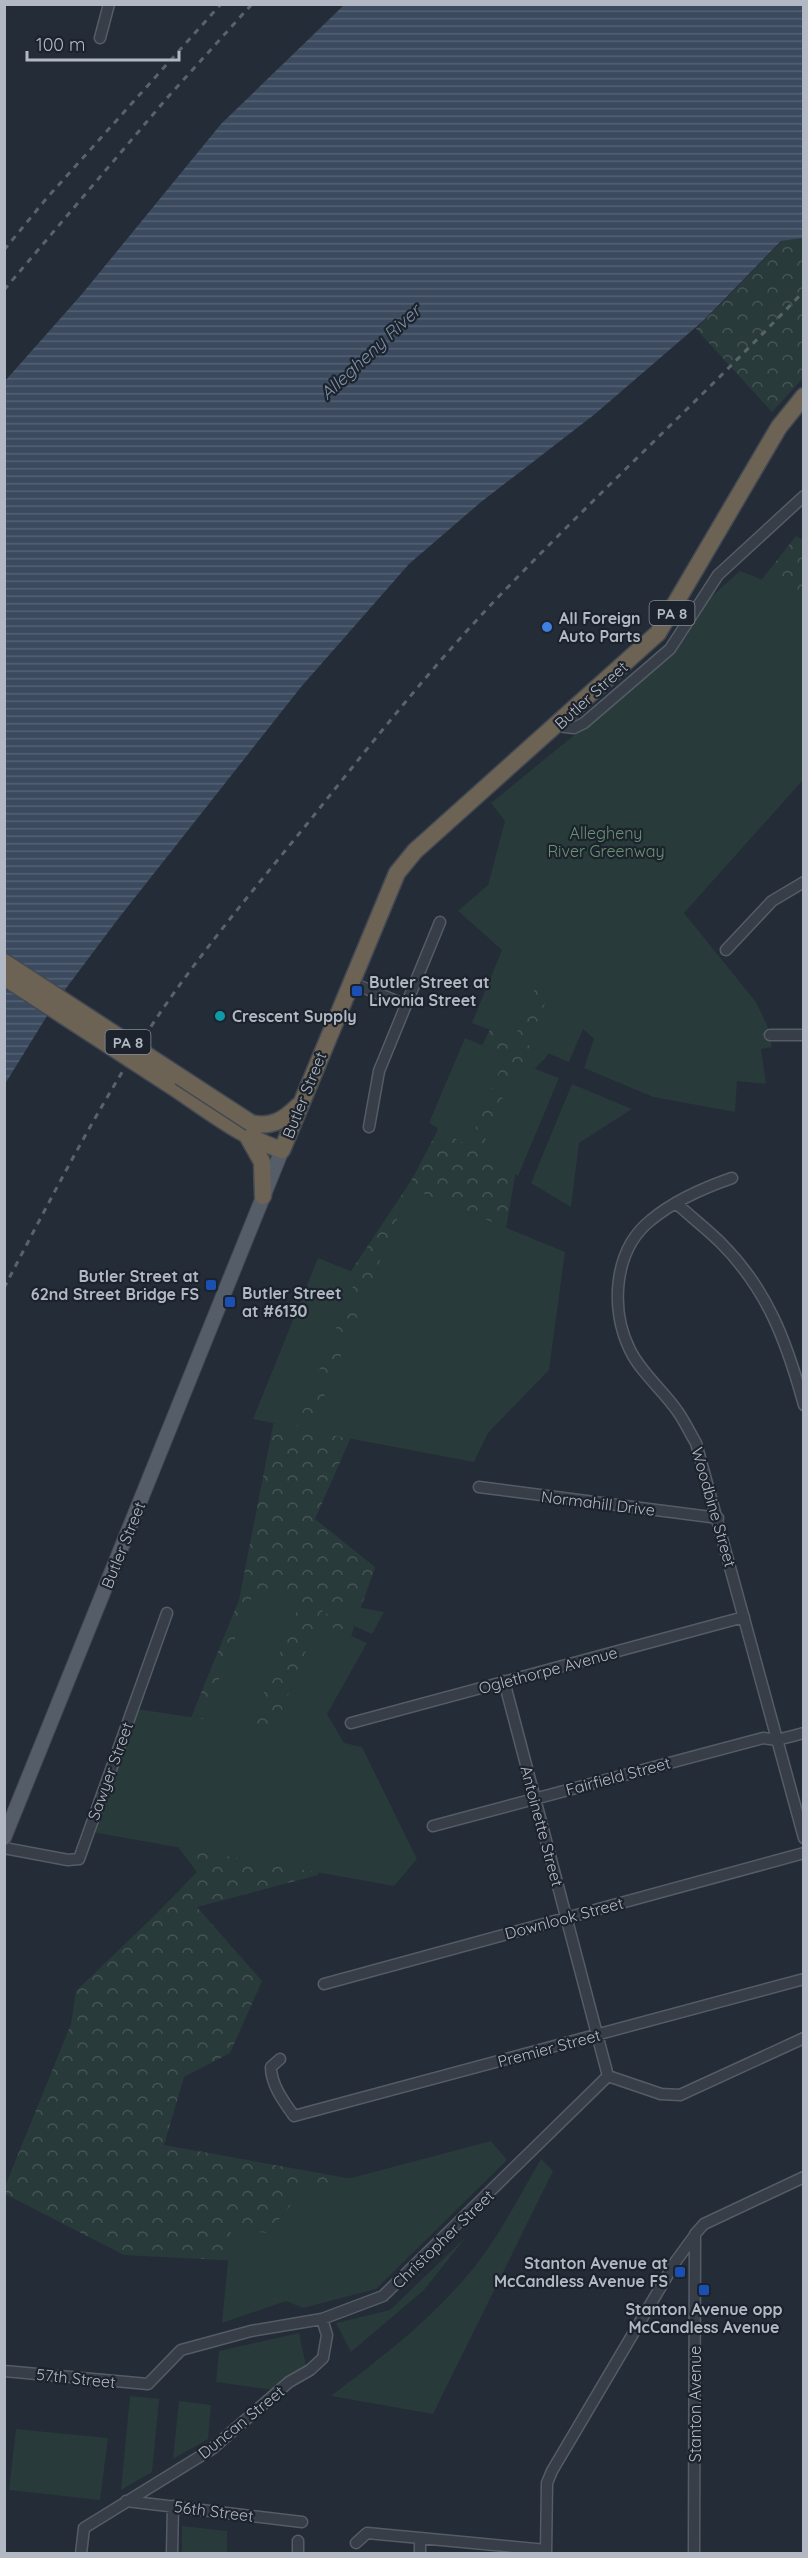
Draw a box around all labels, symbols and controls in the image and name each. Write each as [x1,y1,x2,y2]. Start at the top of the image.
scale bar [27,24,178,62]
text: 100 m [36,33,85,56]
water label: Allegheny River [315,298,427,405]
road number: PA 8 [650,601,694,625]
place label: All Foreign Auto Parts [559,608,641,646]
marker: All Foreign Auto Parts [540,620,554,634]
street label: Butler Street [550,657,632,733]
park label: Allegheny River Greenway [547,823,665,861]
place label: Butler Street at Livonia Street [369,972,490,1010]
marker: Butler Street at Livonia Street [350,984,364,998]
place label: Crescent Supply [232,1006,357,1026]
marker: Crescent Supply [213,1009,227,1023]
road number: PA 8 [106,1030,150,1054]
street label: Butler Street [278,1049,330,1141]
place label: Butler Street at 62nd Street Bridge FS [31,1266,199,1304]
marker: Butler Street at 62nd Street Bridge FS [204,1278,218,1292]
place label: Butler Street at #6130 [242,1283,342,1321]
marker: Butler Street at #6130 [223,1295,237,1309]
street label: Woodbine Street [687,1445,741,1569]
street label: Normahill Drive [540,1486,656,1520]
street label: Butler Street [97,1499,149,1591]
street label: Oglethorpe Avenue [476,1642,620,1698]
street label: Sawyer Street [83,1719,137,1823]
street label: Fairfield Street [563,1752,673,1800]
street label: Antoinette Street [516,1763,568,1889]
street label: Downlook Street [502,1893,626,1943]
street label: Premier Street [495,2025,603,2071]
street label: Christopher Street [388,2185,498,2293]
place label: Stanton Avenue at McCandless Avenue FS [494,2253,668,2291]
marker: Stanton Avenue at McCandless Avenue FS [673,2265,687,2279]
marker: Stanton Avenue opp McCandless Avenue [697,2283,711,2297]
place label: Stanton Avenue opp McCandless Avenue [625,2299,783,2337]
street label: Stanton Avenue [685,2346,705,2462]
street label: 57th Street [35,2364,117,2392]
street label: Duncan Street [194,2381,288,2463]
street label: 56th Street [173,2496,255,2526]

